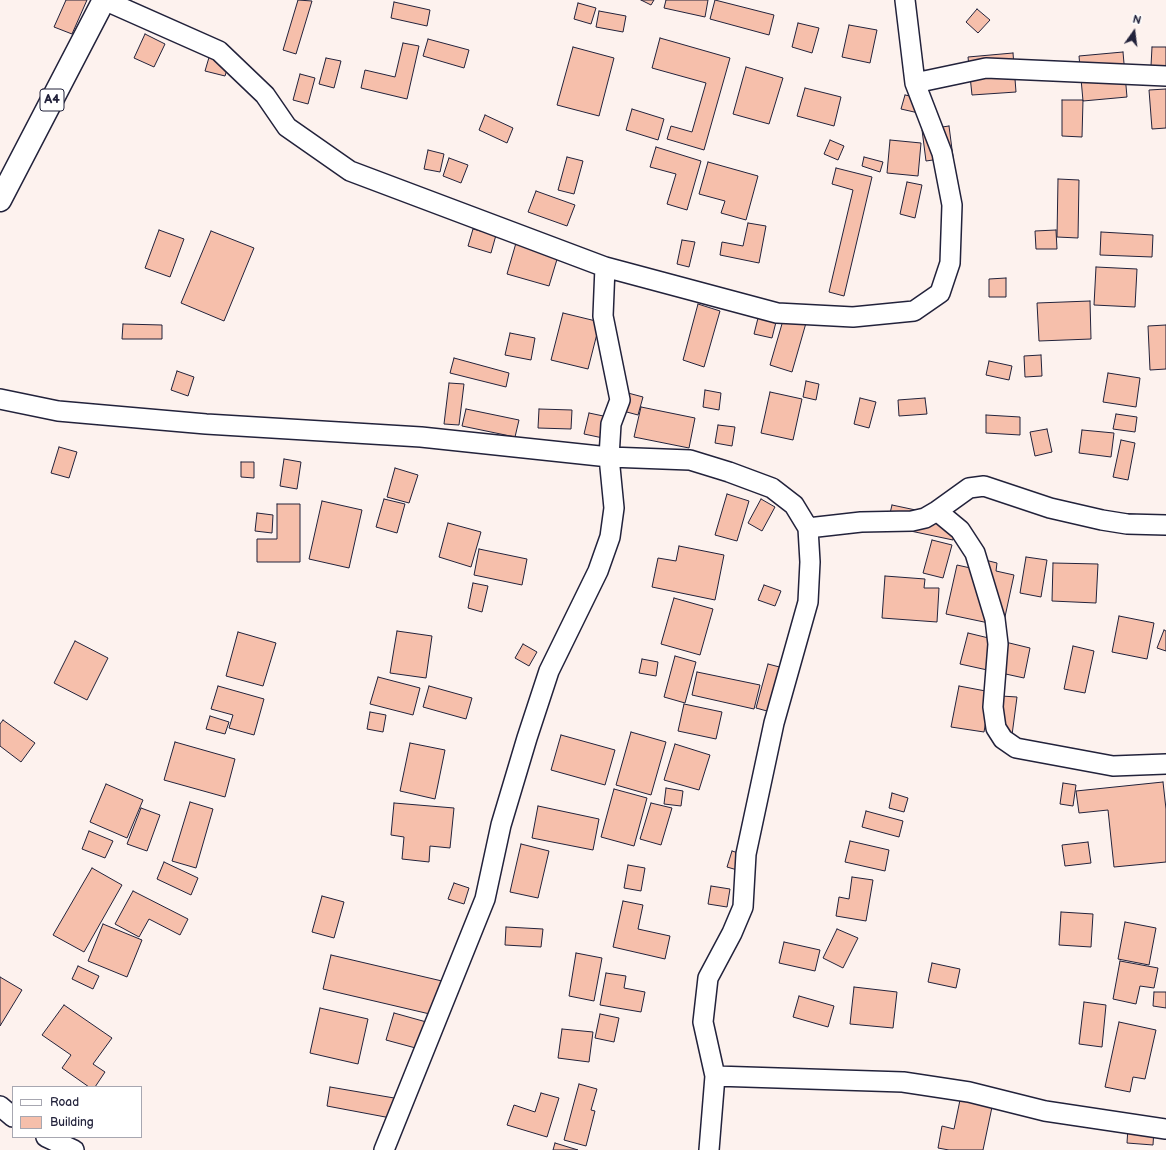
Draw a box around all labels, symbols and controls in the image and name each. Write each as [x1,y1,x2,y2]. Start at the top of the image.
north arrow [1114,12,1154,52]
text: N [1131,13,1143,27]
road number: A4 [40,89,64,111]
legend [12,1086,142,1138]
text: Road [50,1095,79,1110]
text: Building [50,1115,94,1130]

